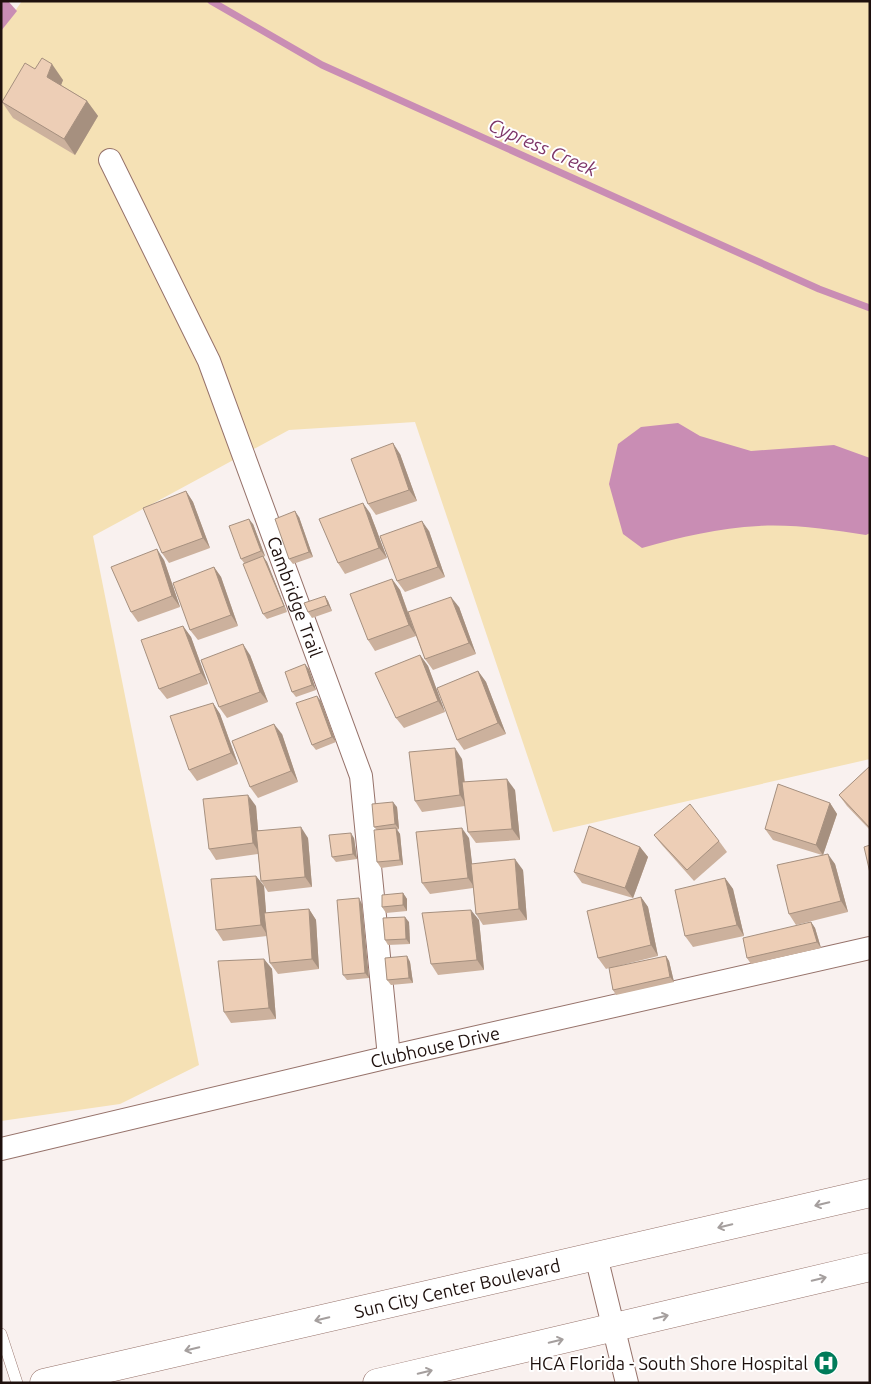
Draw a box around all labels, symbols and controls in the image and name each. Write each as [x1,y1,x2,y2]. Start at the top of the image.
water label: Cypress Creek [485,113,601,181]
street label: Cambridge Trail [264,534,327,660]
street label: Clubhouse Drive [368,1022,502,1071]
one-way arrow [815,1199,831,1209]
one-way arrow [717,1222,733,1231]
street label: Sun City Center Boulevard [352,1255,562,1321]
one-way arrow [810,1274,826,1283]
one-way arrow [652,1312,668,1321]
one-way arrow [315,1315,331,1324]
one-way arrow [548,1336,564,1345]
one-way arrow [185,1345,201,1354]
hospital icon: HCA Florida - South Shore Hospital [813,1350,839,1376]
place label: HCA Florida - South Shore Hospital [529,1353,808,1373]
one-way arrow [416,1367,432,1376]

